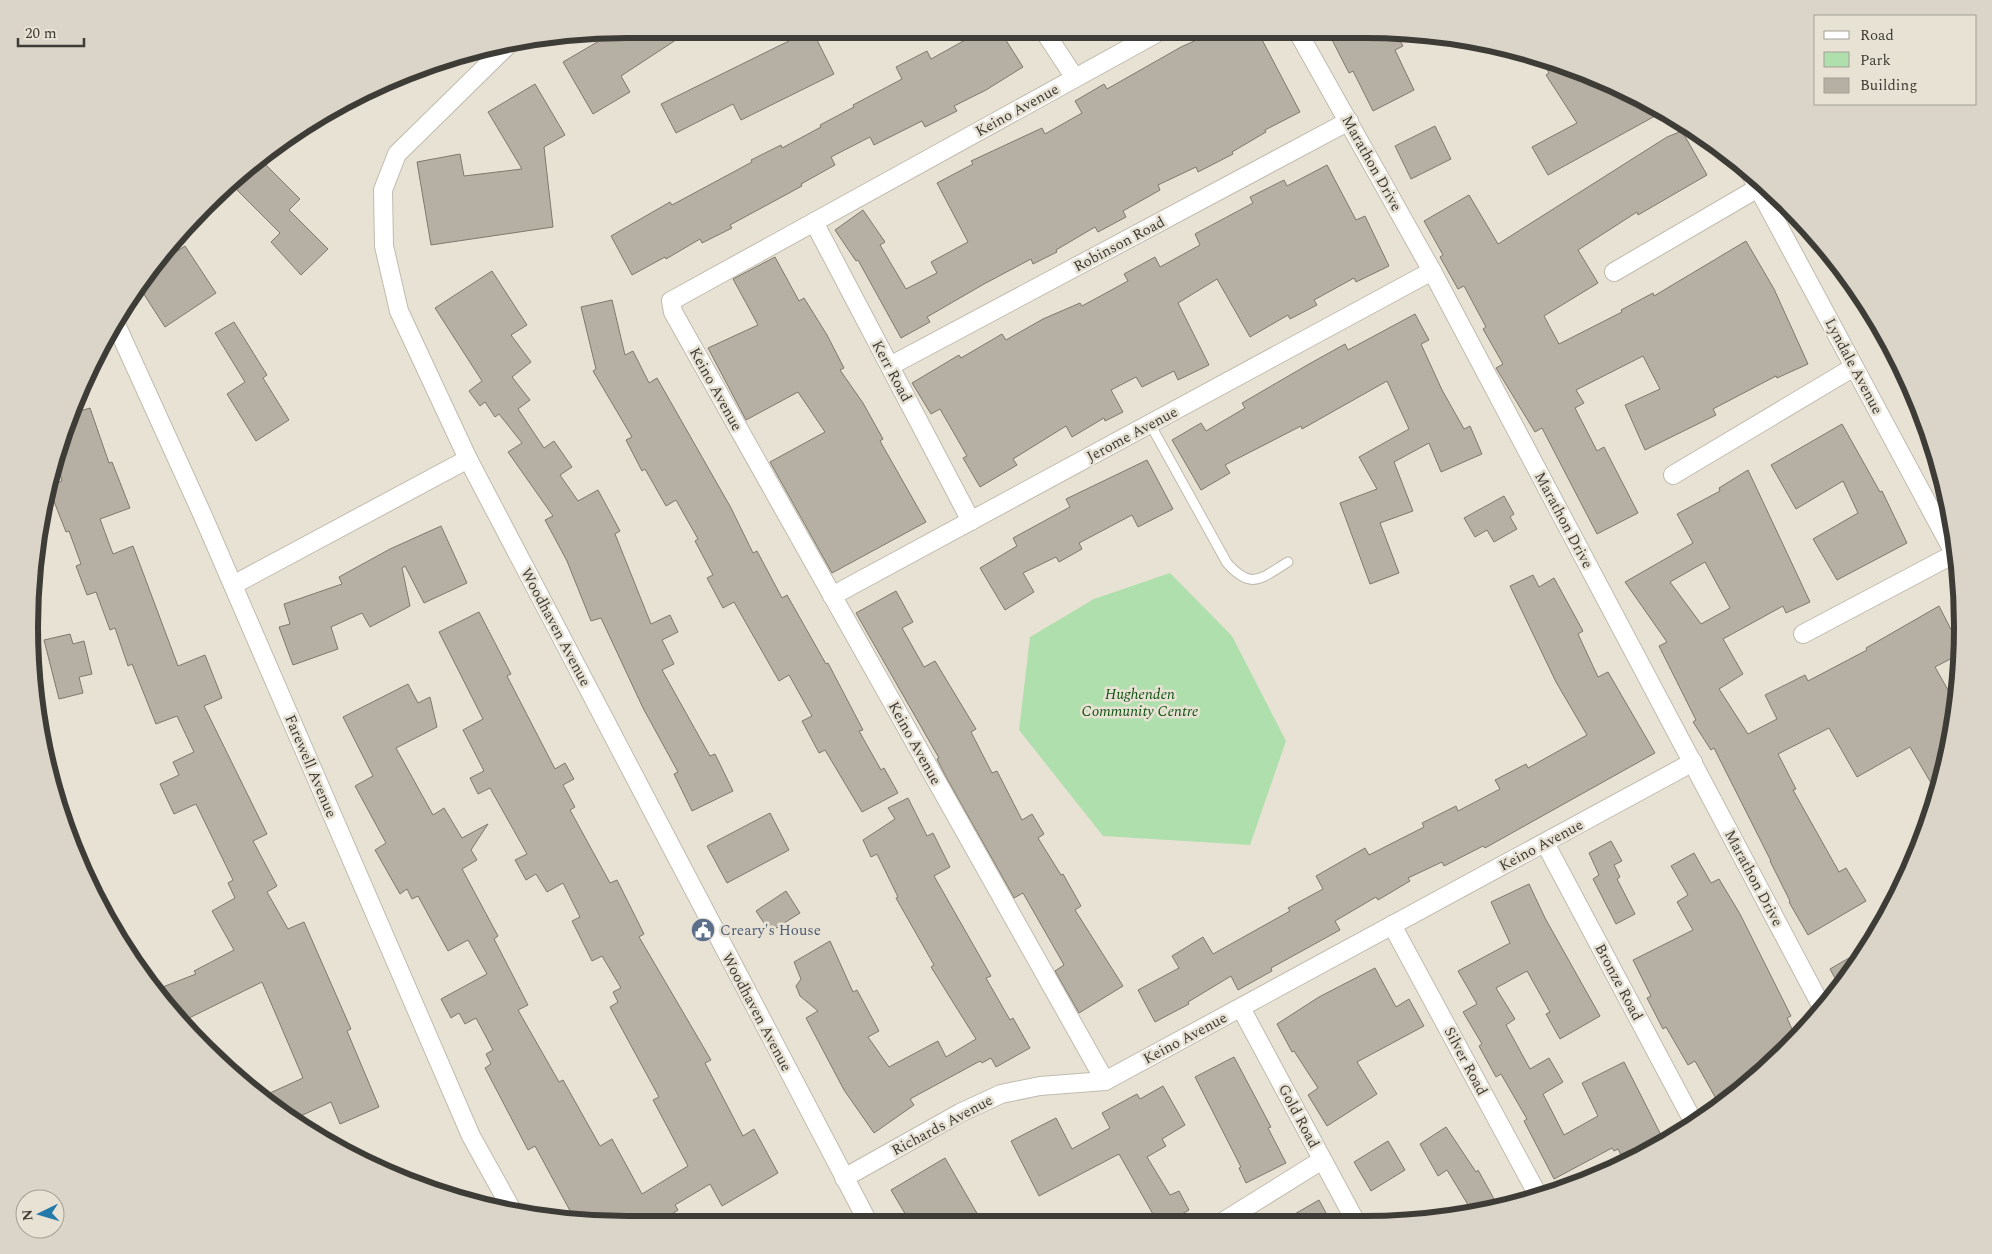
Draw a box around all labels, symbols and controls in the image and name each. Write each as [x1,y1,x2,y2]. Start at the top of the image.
scale bar [18,15,84,47]
legend [1814,15,1977,105]
text: 20 m [25,22,57,45]
text: Road [1860,24,1894,47]
text: Park [1860,49,1891,72]
text: Building [1860,74,1917,97]
street label: Keino Avenue [971,78,1063,143]
street label: Marathon Drive [1336,111,1407,215]
street label: Robinson Road [1069,211,1169,278]
street label: Lyndale Avenue [1819,314,1889,418]
street label: Kerr Road [866,336,917,406]
street label: Keino Avenue [683,343,748,435]
street label: Jerome Avenue [1083,401,1182,468]
street label: Marathon Drive [1528,468,1599,573]
street label: Woodhaven Avenue [515,564,597,691]
park label: Hughenden Community Centre [1082,683,1199,723]
street label: Keino Avenue [882,697,947,789]
street label: Farewell Avenue [278,711,343,821]
street label: Keino Avenue [1495,814,1587,877]
street label: Marathon Drive [1718,826,1789,931]
public building icon: Creary's House [690,917,716,943]
place label: Creary's House [720,919,821,942]
street label: Bronze Road [1589,940,1649,1025]
street label: Woodhaven Avenue [716,949,798,1076]
street label: Keino Avenue [1139,1007,1231,1070]
street label: Silver Road [1438,1023,1493,1100]
street label: Gold Road [1272,1080,1325,1153]
street label: Richards Avenue [887,1089,997,1162]
north arrow [15,1189,65,1239]
text: N [17,1208,39,1222]

